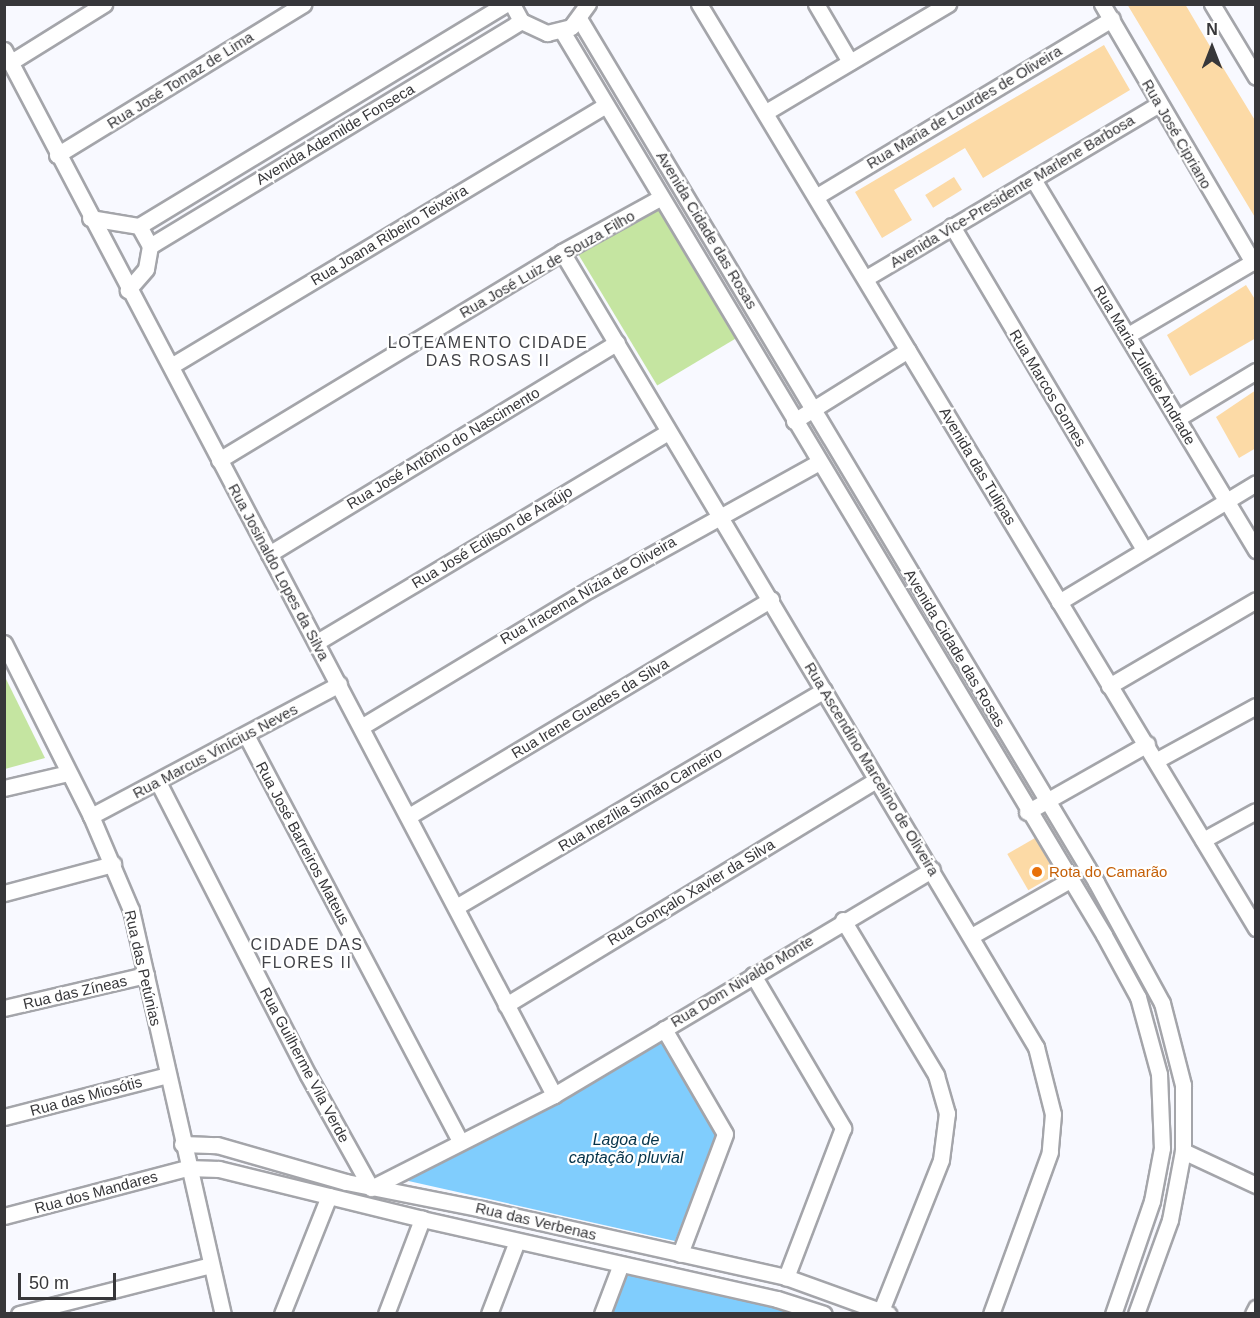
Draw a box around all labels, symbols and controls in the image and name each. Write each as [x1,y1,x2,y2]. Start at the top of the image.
north arrow [1182,18,1242,78]
text: N [1206,21,1218,38]
street label: Rua José Tomaz de Lima [103,28,257,132]
street label: Rua Maria de Lourdes de Oliveira [863,42,1065,172]
street label: Rua José Cipriano [1138,76,1216,192]
street label: Avenida Ademilde Fonseca [252,79,418,189]
street label: Avenida Vice-Presidente Marlene Barbosa [886,111,1138,271]
street label: Avenida Cidade das Rosas [653,148,761,312]
street label: Rua Joana Ribeiro Teixeira [307,181,471,289]
street label: Rua José Luiz de Souza Filho [456,206,638,322]
street label: Rua Maria Zuleide Andrade [1090,282,1200,448]
street label: Rua Marcos Gomes [1006,326,1090,450]
district label: LOTEAMENTO CIDADE DAS ROSAS II [388,333,588,371]
street label: Rua José Antônio do Nascimento [343,383,543,513]
street label: Avenida das Tulipas [936,404,1020,528]
street label: Rua Josinaldo Lopes da Silva [225,481,333,663]
street label: Rua José Edilson de Araújo [408,482,576,592]
street label: Rua Iracema Nízia de Oliveira [497,532,679,648]
street label: Avenida Cidade das Rosas [901,566,1009,730]
street label: Rua Irene Guedes da Silva [508,654,672,762]
street label: Rua Ascendino Marcelino de Oliveira [801,659,943,879]
street label: Rua Marcus Vinícius Neves [130,700,300,802]
street label: Rua Inezília Simão Carneiro [555,743,725,855]
street label: Rua José Barreiros Mateus [252,759,354,927]
street label: Rua Gonçalo Xavier da Silva [604,835,778,949]
place label: Rota do Camarão [1049,863,1167,881]
marker: Rota do Camarão [1030,865,1044,879]
street label: Rua das Petúnias [121,908,165,1028]
street label: Rua Dom Nivaldo Monte [667,931,817,1031]
district label: CIDADE DAS FLORES II [251,935,363,973]
street label: Rua das Zíneas [21,971,129,1013]
street label: Rua Guilherme Vila Verde [256,984,354,1146]
street label: Rua das Miosótis [28,1072,144,1120]
water label: Lagoa de captação pluvial [569,1130,683,1168]
street label: Rua dos Mandares [32,1167,160,1217]
street label: Rua das Verbenas [474,1198,598,1244]
scale bar [21,1261,118,1299]
text: 50 m [29,1273,69,1293]

